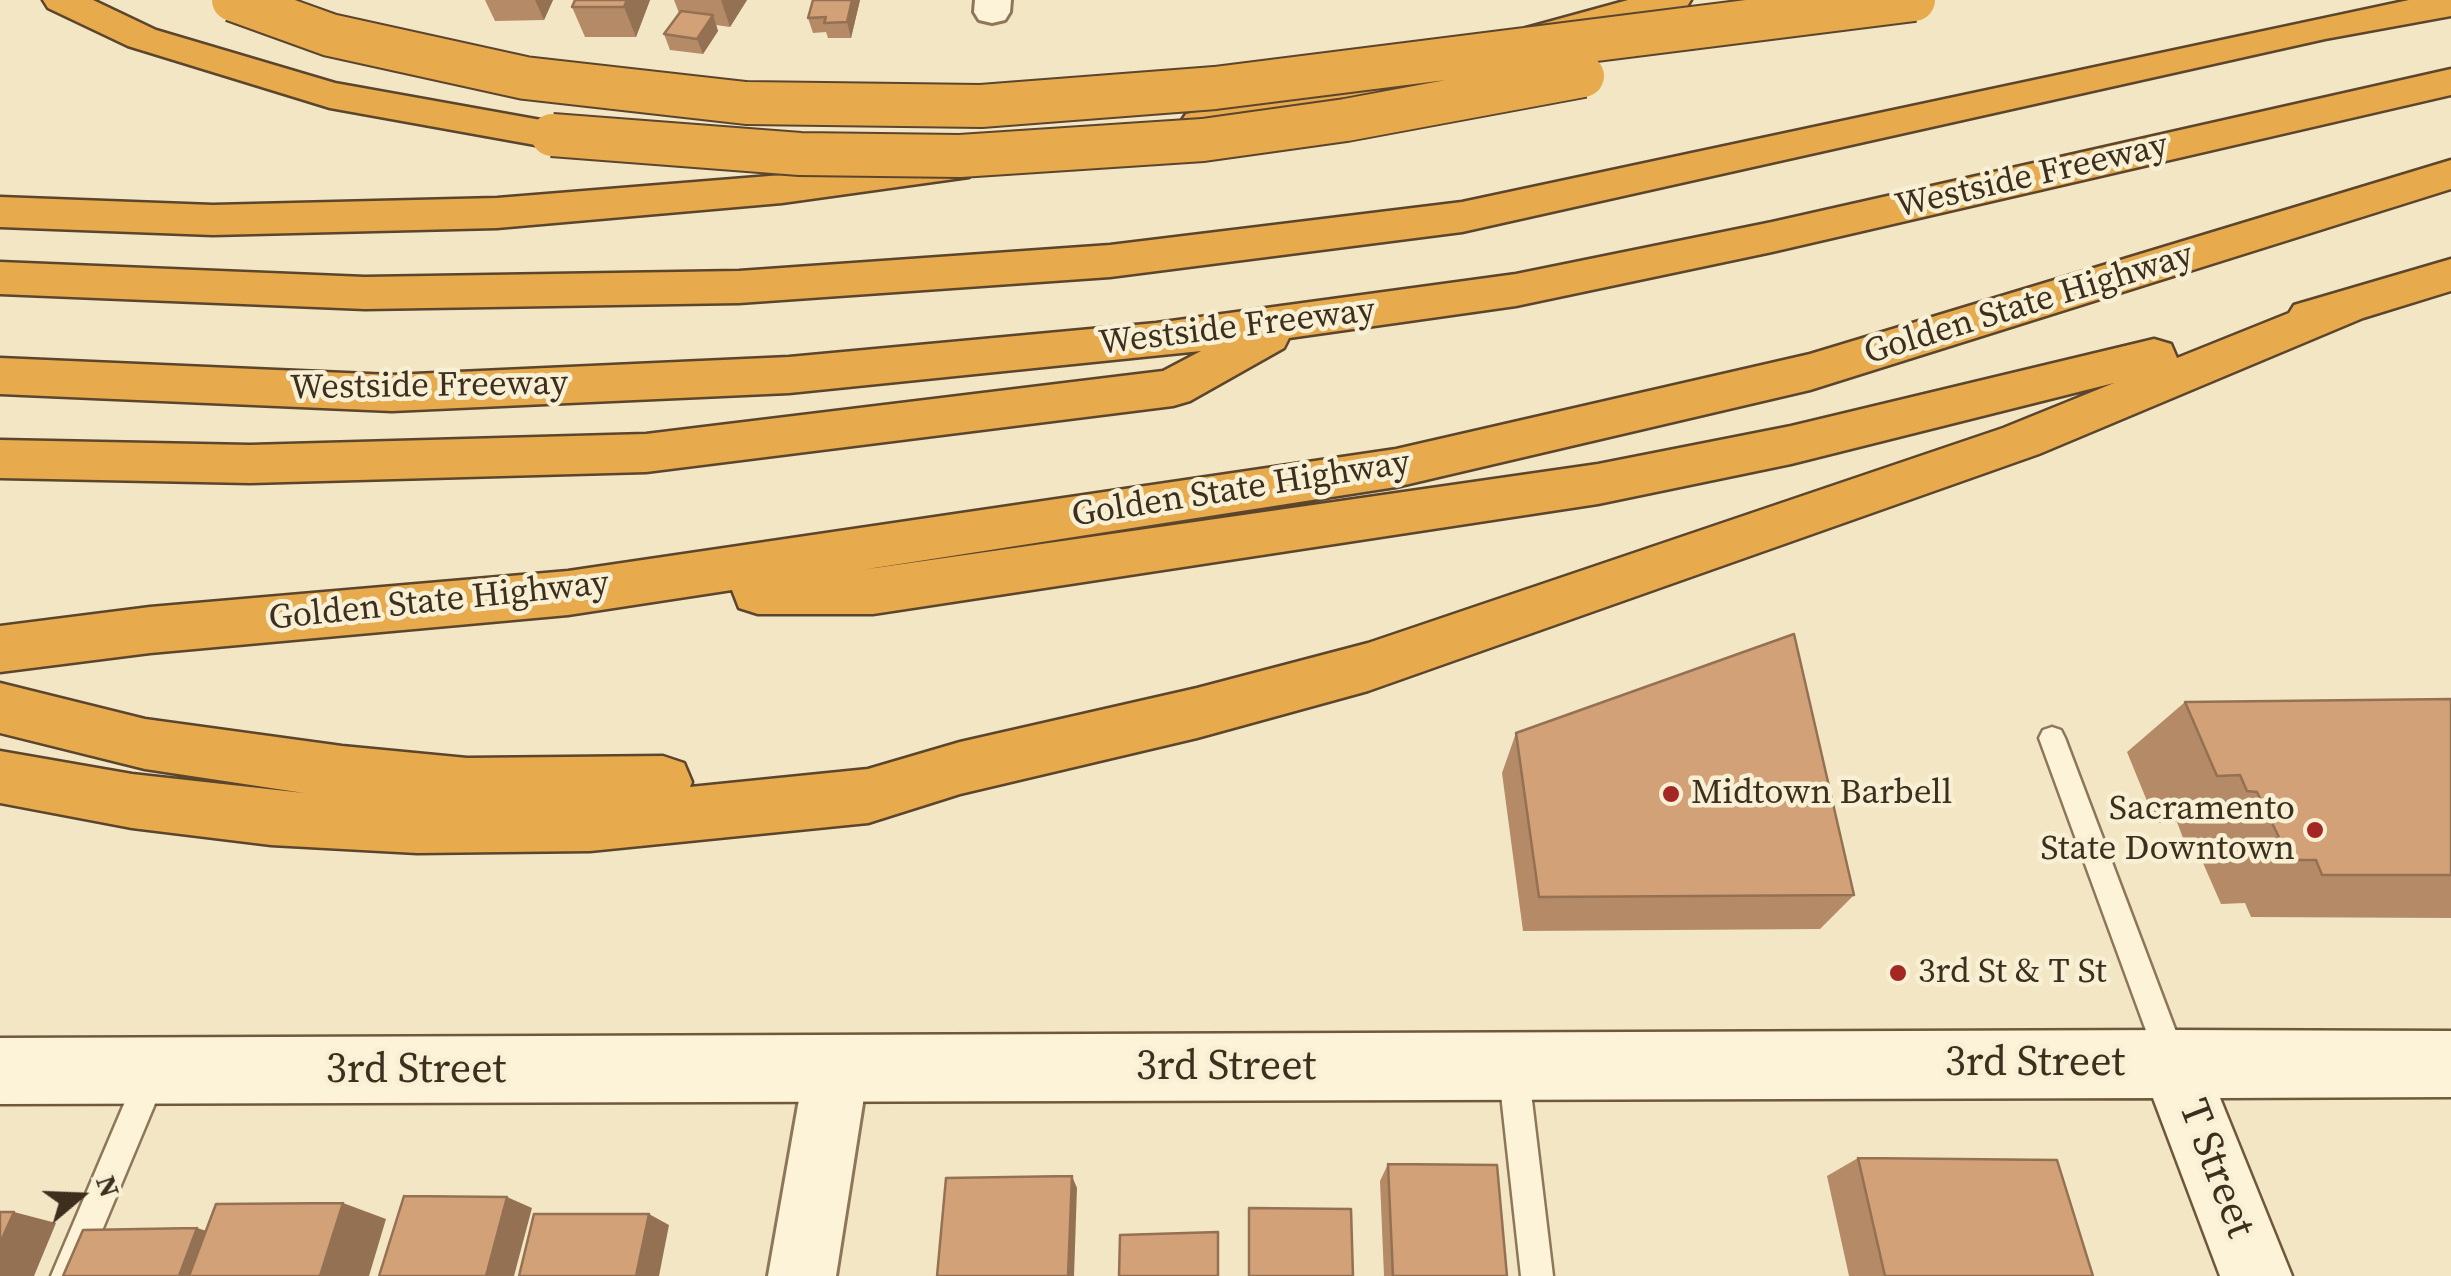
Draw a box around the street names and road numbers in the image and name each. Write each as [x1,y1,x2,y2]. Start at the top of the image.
street label: Westside Freeway [1892,125,2172,229]
street label: Golden State Highway [1859,235,2199,375]
street label: Westside Freeway [1096,290,1378,366]
street label: Westside Freeway [290,364,568,410]
street label: Golden State Highway [1069,443,1413,537]
street label: Golden State Highway [267,563,611,641]
street label: 3rd Street [1945,1039,2125,1089]
street label: 3rd Street [1136,1043,1316,1093]
street label: 3rd Street [326,1046,506,1096]
street label: T Street [2166,1093,2264,1245]

